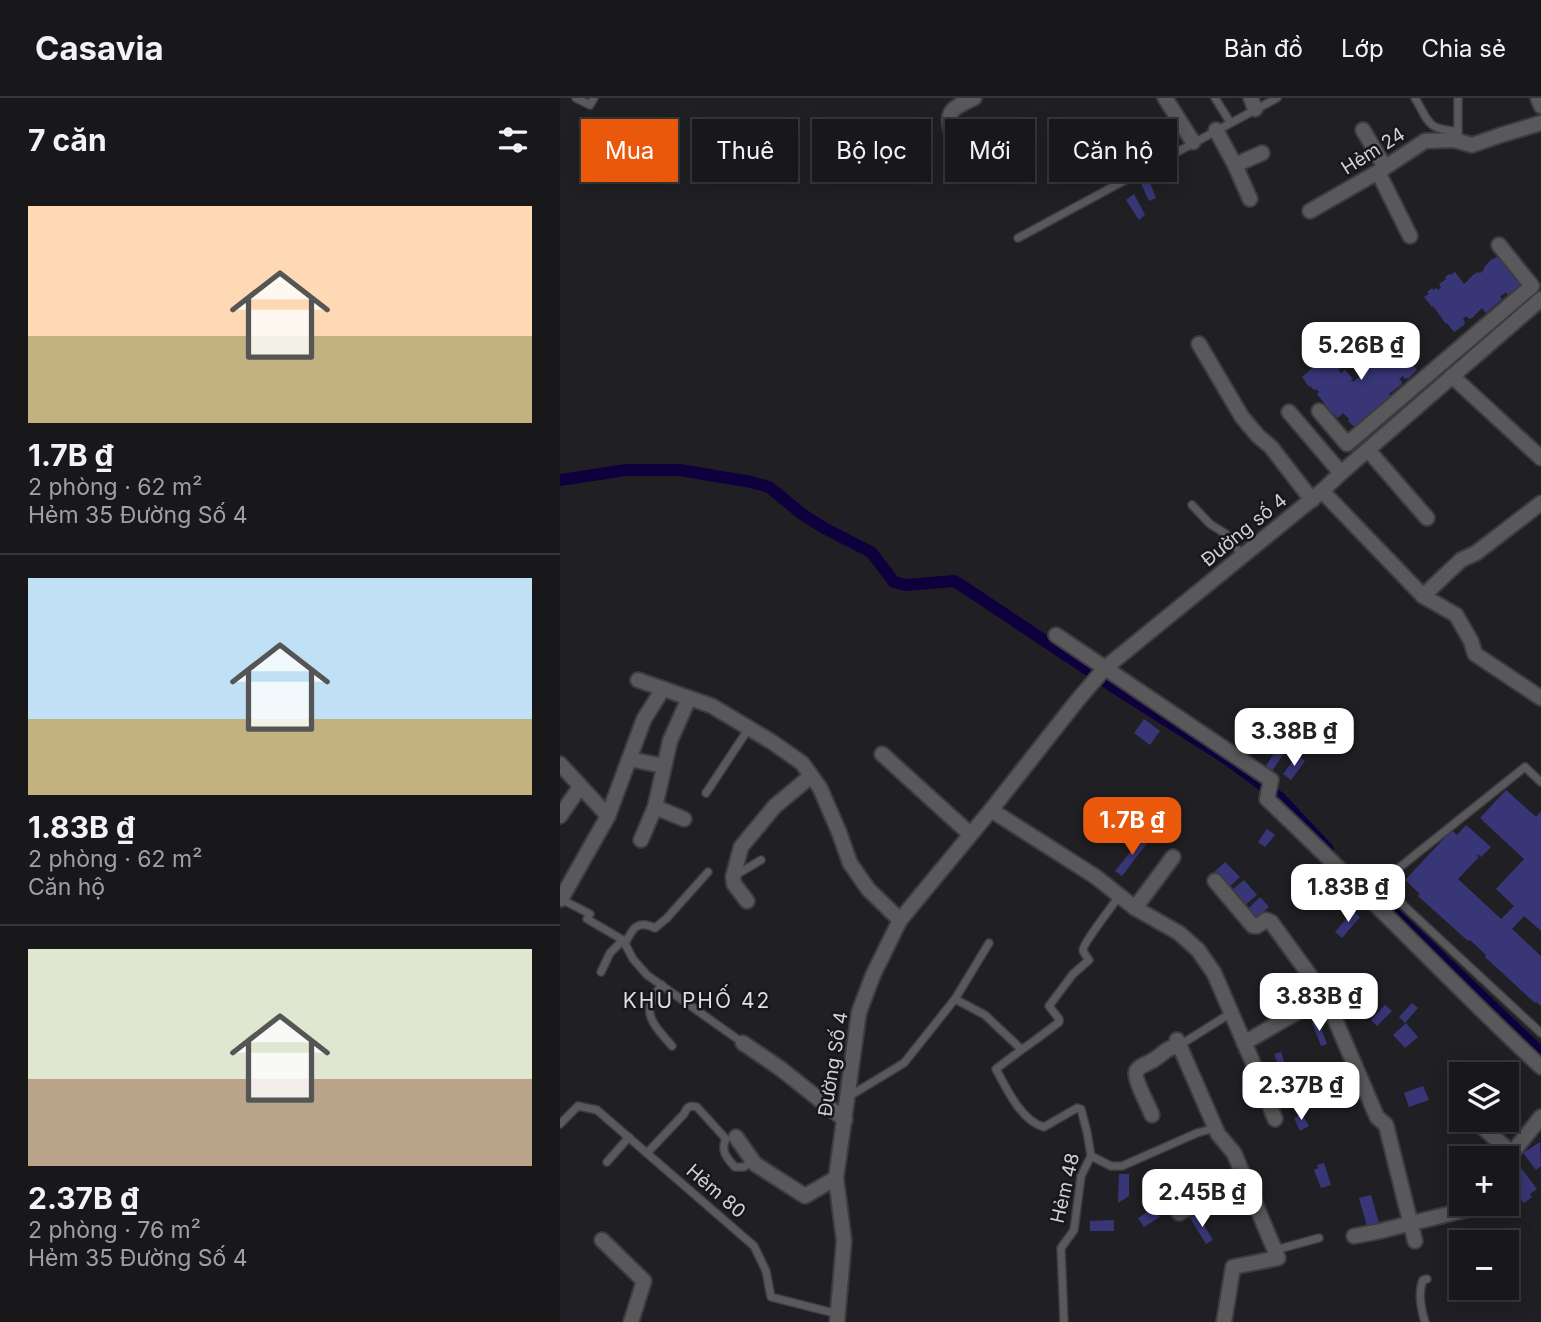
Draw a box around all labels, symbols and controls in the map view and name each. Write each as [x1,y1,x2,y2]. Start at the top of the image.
text: Casavia [35,28,164,68]
text: Bản đồ [1224,34,1303,63]
text: Lớp [1341,34,1384,63]
text: Chia sẻ [1422,34,1506,63]
chip: Mua [581,119,678,182]
chip: Thuê [692,119,798,182]
chip: Bộ lọc [812,119,931,182]
chip: Mới [945,119,1035,182]
chip: Căn hộ [1049,119,1177,182]
icon: filters [494,121,532,159]
text: 7 căn [28,122,107,158]
street label: Hẻm 24 [1337,123,1409,179]
icon: home [217,252,343,378]
pin: 5.26B ₫ [1296,322,1426,382]
text: 5.26B ₫ [1318,331,1404,359]
text: 1.7B ₫ [28,437,114,473]
text: 2 phòng · 62 m² [28,473,202,501]
street label: Đường số 4 [1197,489,1291,571]
text: Hẻm 35 Đường Số 4 [28,501,248,529]
icon: home [217,624,343,750]
pin: 3.38B ₫ [1229,708,1359,768]
text: 3.38B ₫ [1251,717,1337,745]
pin: 1.7B ₫ [1075,798,1189,857]
text: 1.7B ₫ [1099,806,1165,834]
text: 1.83B ₫ [28,809,135,845]
text: 2 phòng · 62 m² [28,845,202,873]
pin: 1.83B ₫ [1283,864,1413,924]
text: Căn hộ [28,873,105,901]
text: 1.83B ₫ [1307,873,1389,901]
pin: 3.83B ₫ [1254,974,1384,1033]
text: 3.83B ₫ [1276,982,1362,1010]
district label: KHU PHỐ 42 [623,984,771,1013]
icon: home [217,995,343,1121]
street label: Đường Số 4 [813,1010,853,1118]
pin: 2.37B ₫ [1236,1062,1366,1122]
map controls [1449,1062,1519,1300]
button: layers [1449,1062,1519,1132]
text: 2.37B ₫ [1258,1071,1344,1099]
button: + [1449,1146,1519,1216]
street label: Hẻm 48 [1046,1151,1084,1225]
street label: Hẻm 80 [682,1159,750,1223]
pin: 2.45B ₫ [1137,1170,1267,1229]
text: 2.45B ₫ [1158,1178,1246,1206]
text: 2.37B ₫ [28,1180,139,1216]
text: 2 phòng · 76 m² [28,1216,201,1244]
button: − [1449,1230,1519,1300]
text: Hẻm 35 Đường Số 4 [28,1244,248,1272]

